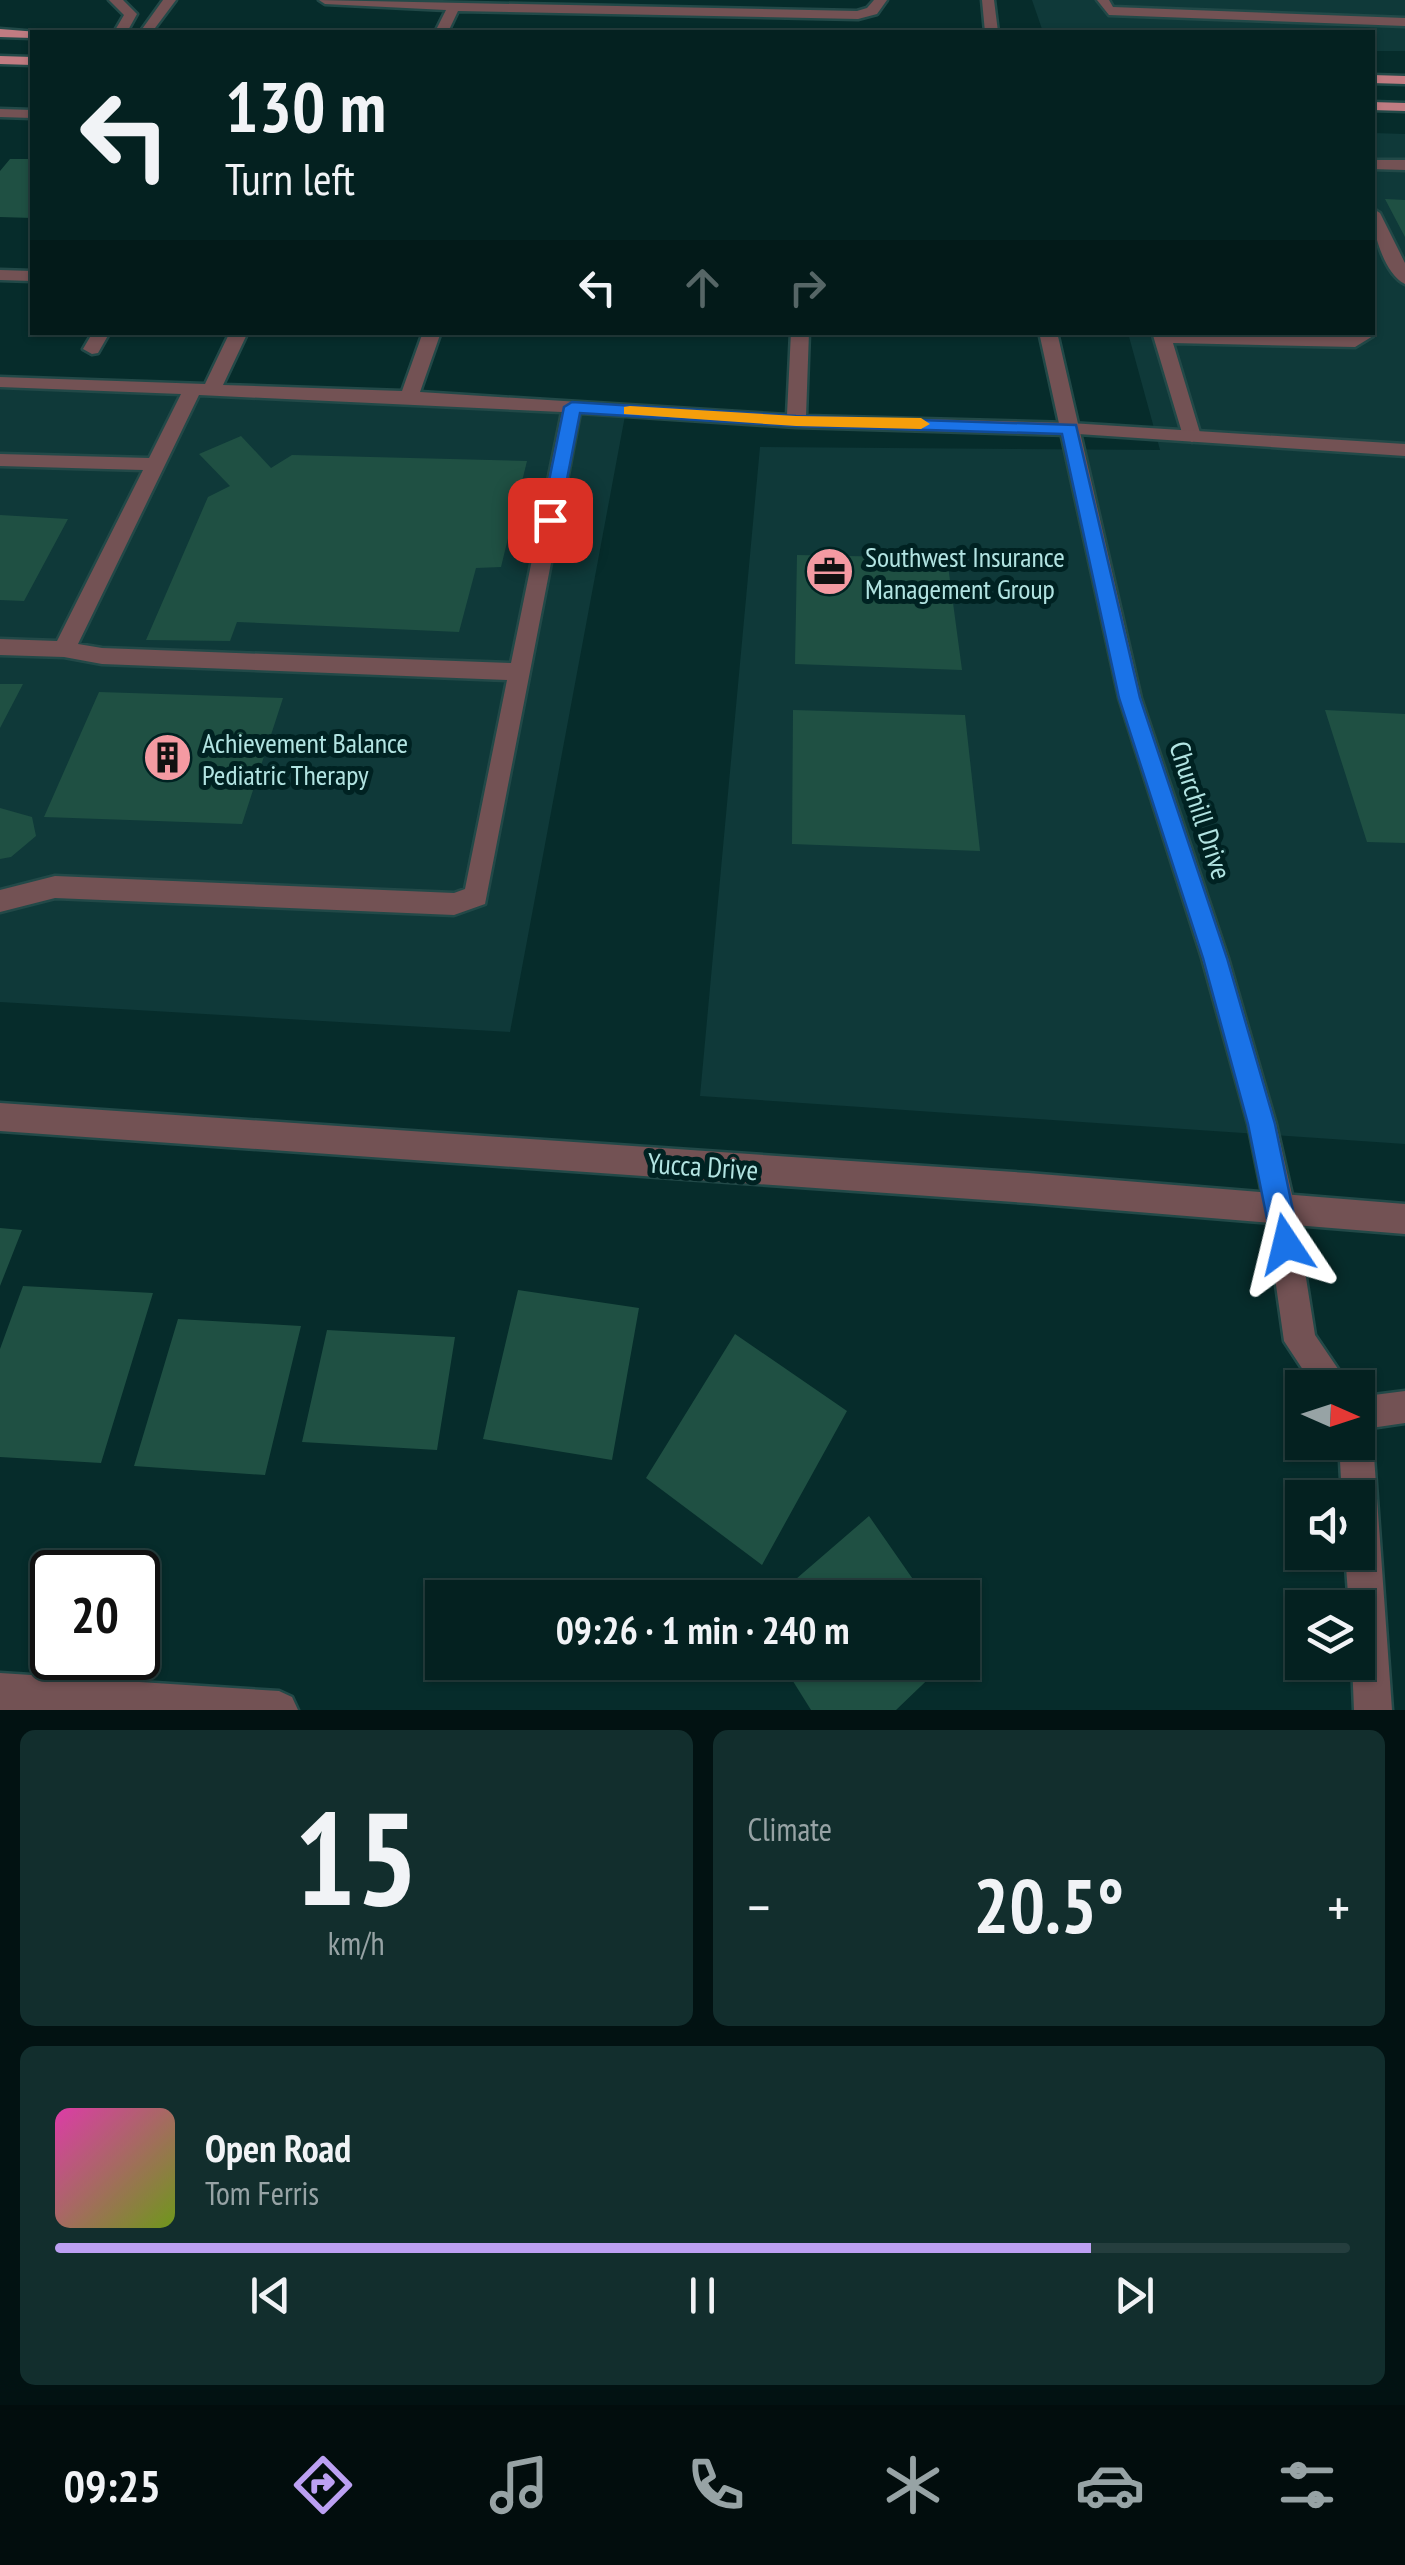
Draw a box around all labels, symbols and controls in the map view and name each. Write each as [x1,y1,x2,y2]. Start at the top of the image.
text: 130 m [225,61,386,151]
icon: left [60,70,190,200]
text: Turn left [225,149,355,207]
icon: left [570,260,625,315]
icon: ahead [675,260,730,315]
icon: right [780,260,835,315]
pin [508,478,593,563]
icon: arrive [523,493,578,548]
place label: Southwest Insurance Management Group [865,538,1065,607]
office icon: Southwest Insurance Management Group [804,546,856,598]
place label: Achievement Balance Pediatric Therapy [202,724,408,793]
building icon: Achievement Balance Pediatric Therapy [141,732,193,784]
street label: Churchill Drive [1161,736,1241,884]
street label: Yucca Drive [646,1144,760,1188]
position arrow [1234,1192,1338,1296]
north arrow [1285,1370,1375,1460]
map controls [1285,1370,1375,1680]
button: sound [1285,1480,1375,1570]
speed limit sign: 20 [30,1550,160,1680]
button: layers [1285,1590,1375,1680]
text: 09:26 · 1 min · 240 m [556,1605,849,1654]
text: 15 [294,1773,418,1941]
text: Climate [748,1808,832,1850]
text: 20.5° [973,1857,1124,1954]
text: − [748,1871,770,1942]
text: + [1327,1871,1350,1942]
text: km/h [328,1922,385,1964]
text: Open Road [205,2123,351,2172]
text: Tom Ferris [205,2172,319,2214]
icon: previous [243,2268,298,2323]
icon: pause [675,2268,730,2323]
icon: next [1107,2268,1162,2323]
icon: directions [288,2450,358,2520]
icon: music [484,2450,554,2520]
icon: phone [681,2450,751,2520]
icon: climate [878,2450,948,2520]
icon: car [1075,2450,1145,2520]
icon: filters [1272,2450,1342,2520]
text: 09:25 [63,2456,161,2514]

